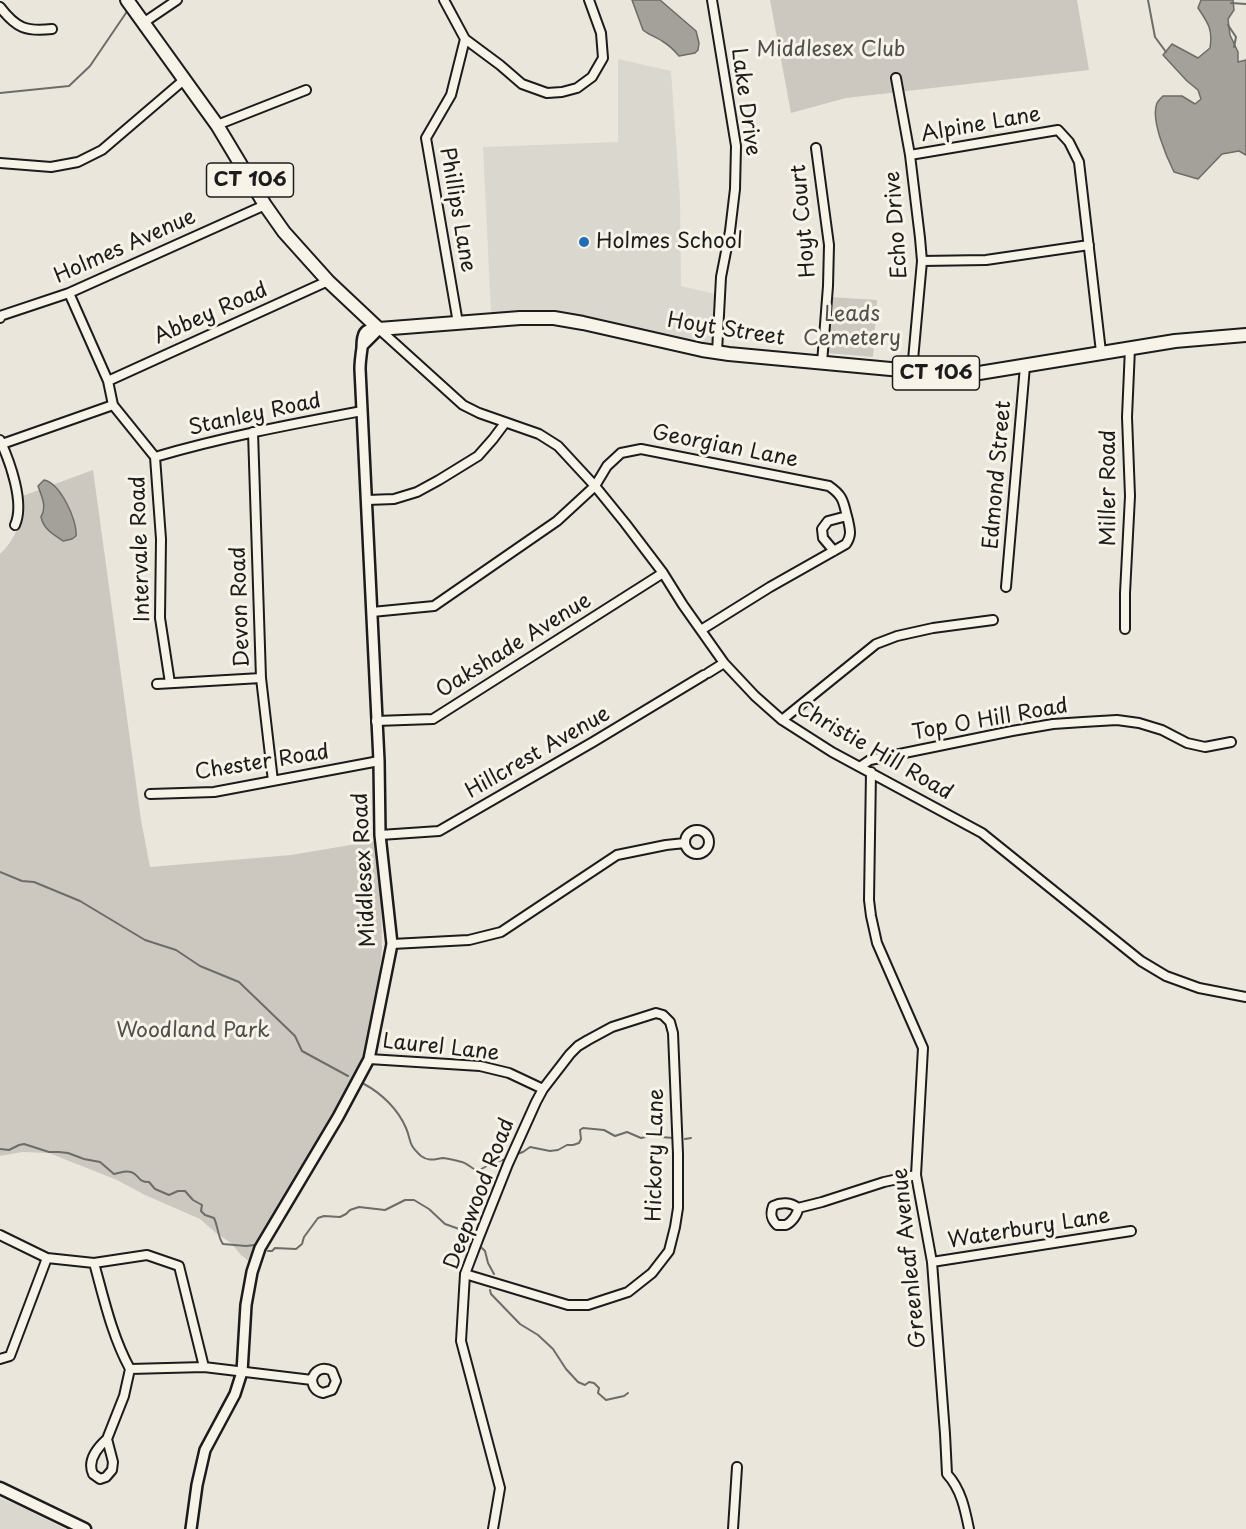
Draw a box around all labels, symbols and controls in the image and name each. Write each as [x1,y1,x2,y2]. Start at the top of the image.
park label: Middlesex Club [756,37,906,63]
street label: Lake Drive [725,46,765,158]
street label: Alpine Lane [919,102,1043,148]
street label: Phillips Lane [434,146,480,274]
road number: CT 106 [206,163,294,197]
street label: Hoyt Court [787,163,821,279]
street label: Echo Drive [881,170,913,280]
street label: Holmes Avenue [50,204,200,290]
place label: Holmes School [596,229,743,255]
marker: Holmes School [577,235,591,249]
street label: Abbey Road [150,278,272,350]
park label: Leads Cemetery [803,302,901,352]
street label: Hoyt Street [666,308,786,352]
road number: CT 106 [892,356,980,390]
street label: Stanley Road [186,389,324,441]
street label: Edmond Street [979,400,1017,550]
street label: Georgian Lane [650,420,800,474]
street label: Miller Road [1096,430,1122,546]
street label: Intervale Road [126,475,156,623]
street label: Devon Road [226,546,256,668]
street label: Oakshade Avenue [432,588,596,704]
street label: Top O Hill Road [910,694,1070,746]
street label: Christie Hill Road [791,696,957,806]
street label: Hillcrest Avenue [461,702,615,804]
street label: Chester Road [193,740,331,786]
street label: Middlesex Road [348,792,382,948]
park label: Woodland Park [116,1018,270,1044]
street label: Laurel Lane [381,1029,501,1067]
street label: Hickory Lane [642,1088,670,1222]
street label: Deepwood Road [440,1115,520,1273]
street label: Greenleaf Avenue [888,1167,932,1349]
street label: Waterbury Lane [946,1204,1112,1254]

